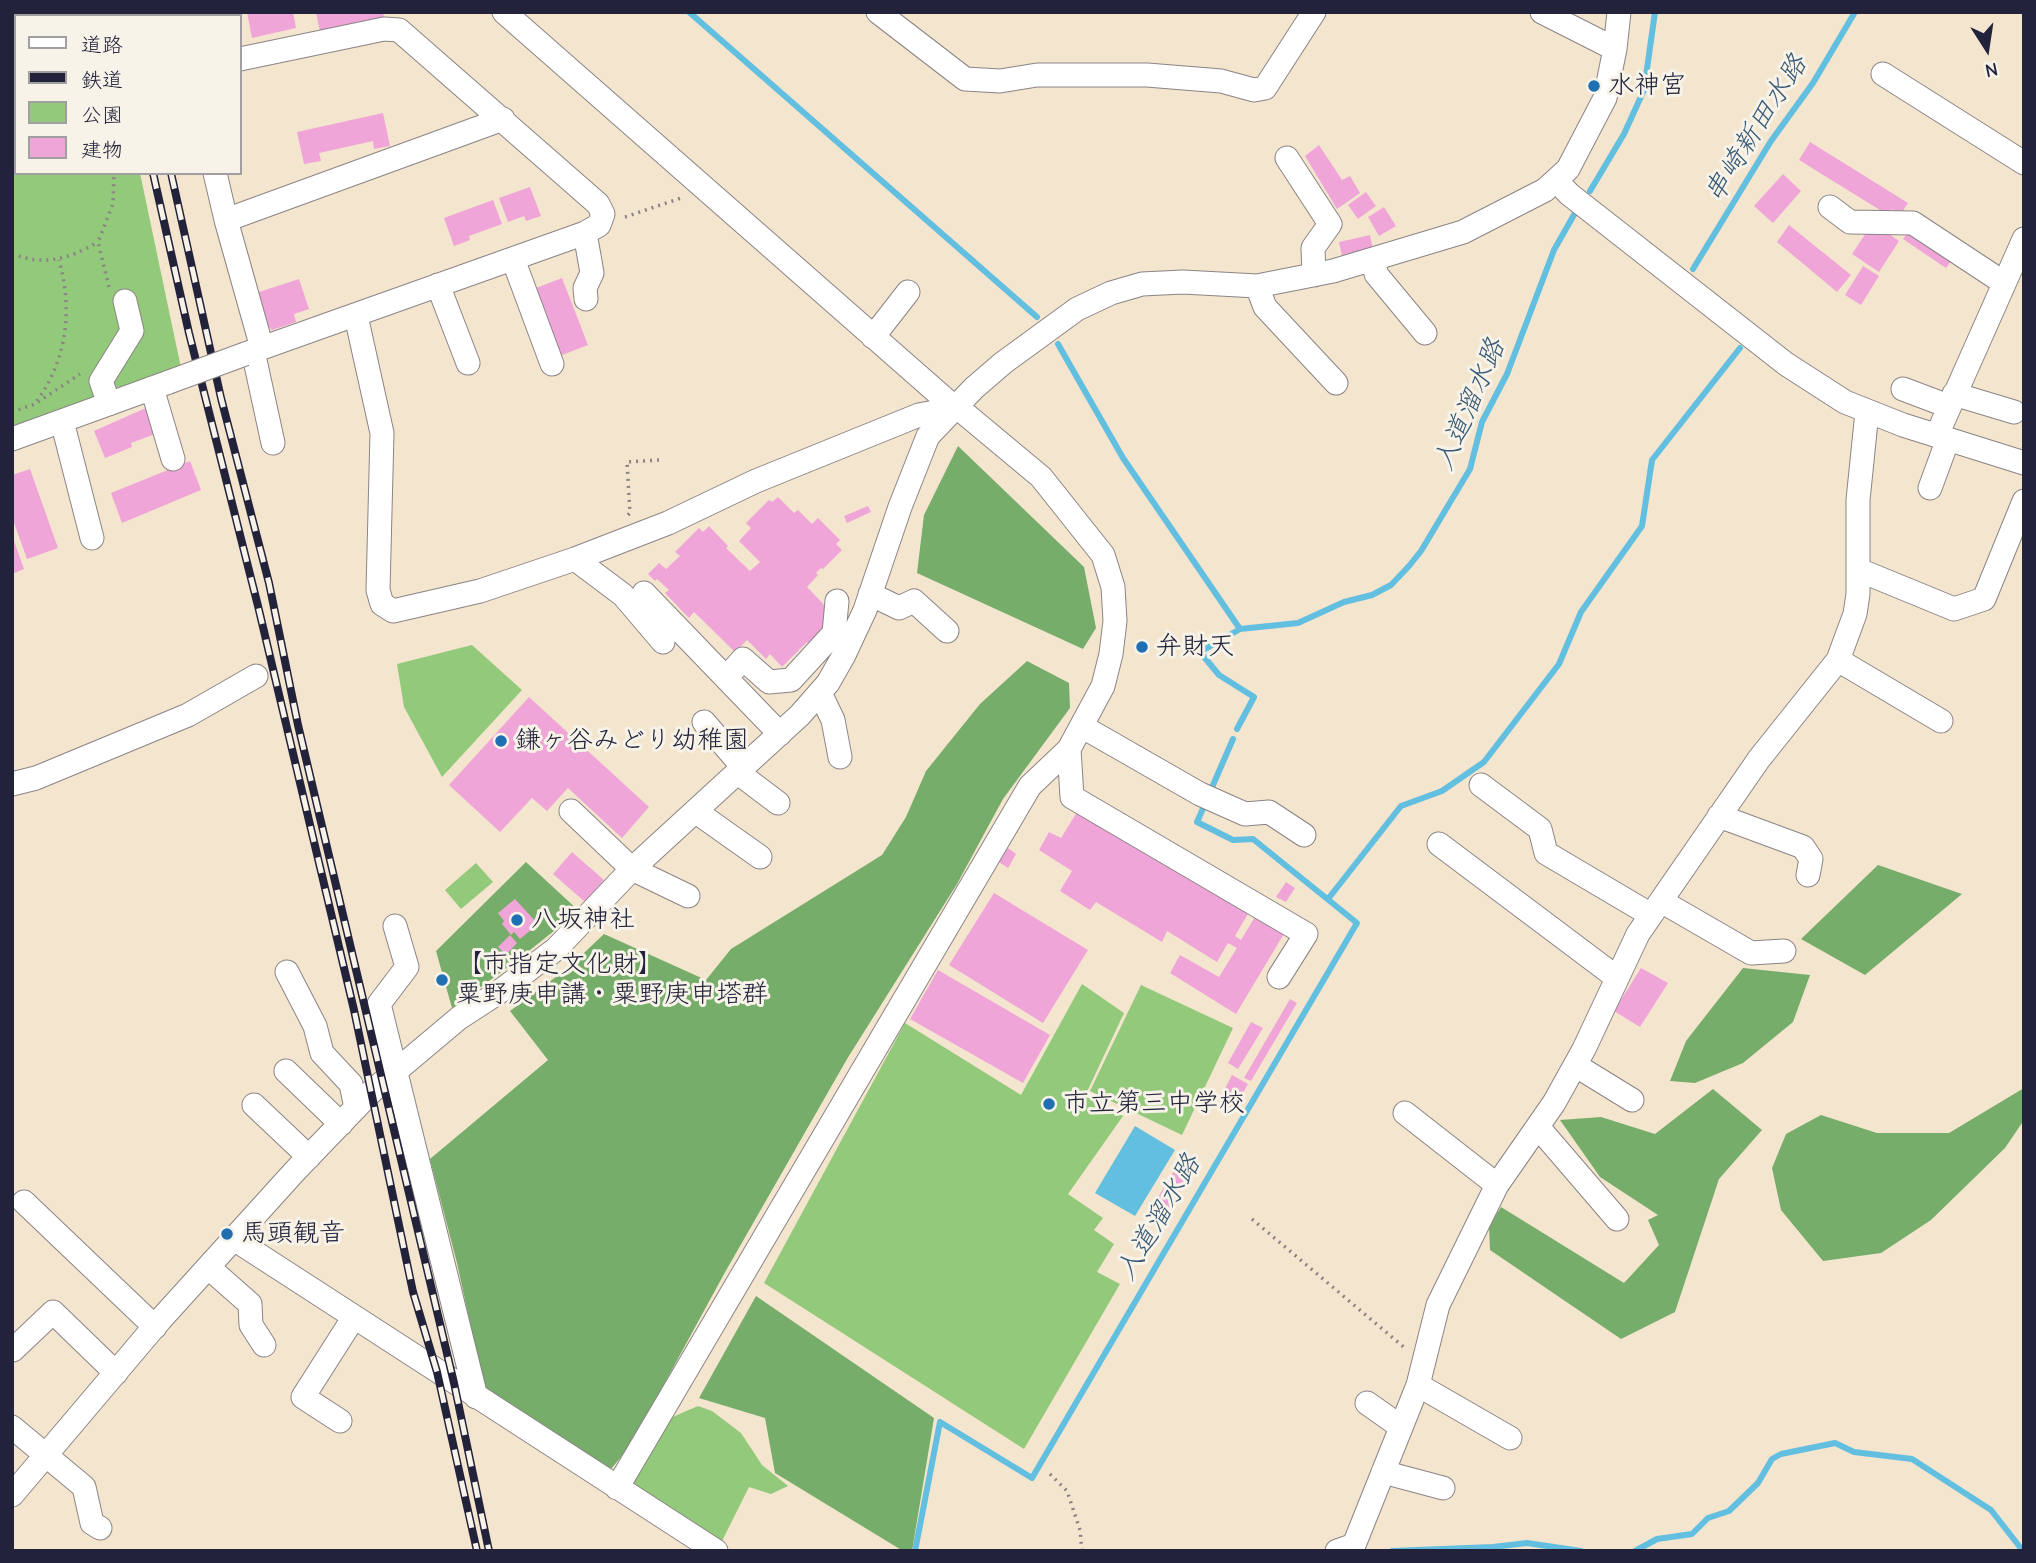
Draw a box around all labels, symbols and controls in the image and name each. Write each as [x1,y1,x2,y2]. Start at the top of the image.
legend [14,14,242,175]
north arrow [1952,14,2022,84]
text: 道路 [81,33,123,57]
water label: 串崎新田水路 [1697,49,1815,209]
text: N [1983,57,2000,82]
text: 鉄道 [81,68,123,92]
place label: 水神宮 [1608,70,1686,102]
marker: 水神宮 [1586,78,1602,94]
text: 公園 [81,103,123,127]
text: 建物 [81,138,123,162]
water label: 入道溜水路 [1427,334,1513,476]
place label: 弁財天 [1156,631,1234,663]
marker: 弁財天 [1134,639,1150,655]
place label: 鎌ヶ谷みどり幼稚園 [515,725,749,757]
marker: 鎌ヶ谷みどり幼稚園 [493,733,509,749]
place label: 八坂神社 [531,904,635,936]
marker: 八坂神社 [509,912,525,928]
place label: 【市指定文化財】 粟野庚申講・粟野庚申塔群 [456,949,768,1010]
marker: 【市指定文化財】 粟野庚申講・粟野庚申塔群 [434,972,450,988]
place label: 市立第三中学校 [1063,1088,1245,1120]
marker: 市立第三中学校 [1041,1096,1057,1112]
water label: 入道溜水路 [1109,1149,1209,1287]
place label: 馬頭観音 [241,1218,345,1250]
marker: 馬頭観音 [219,1226,235,1242]

